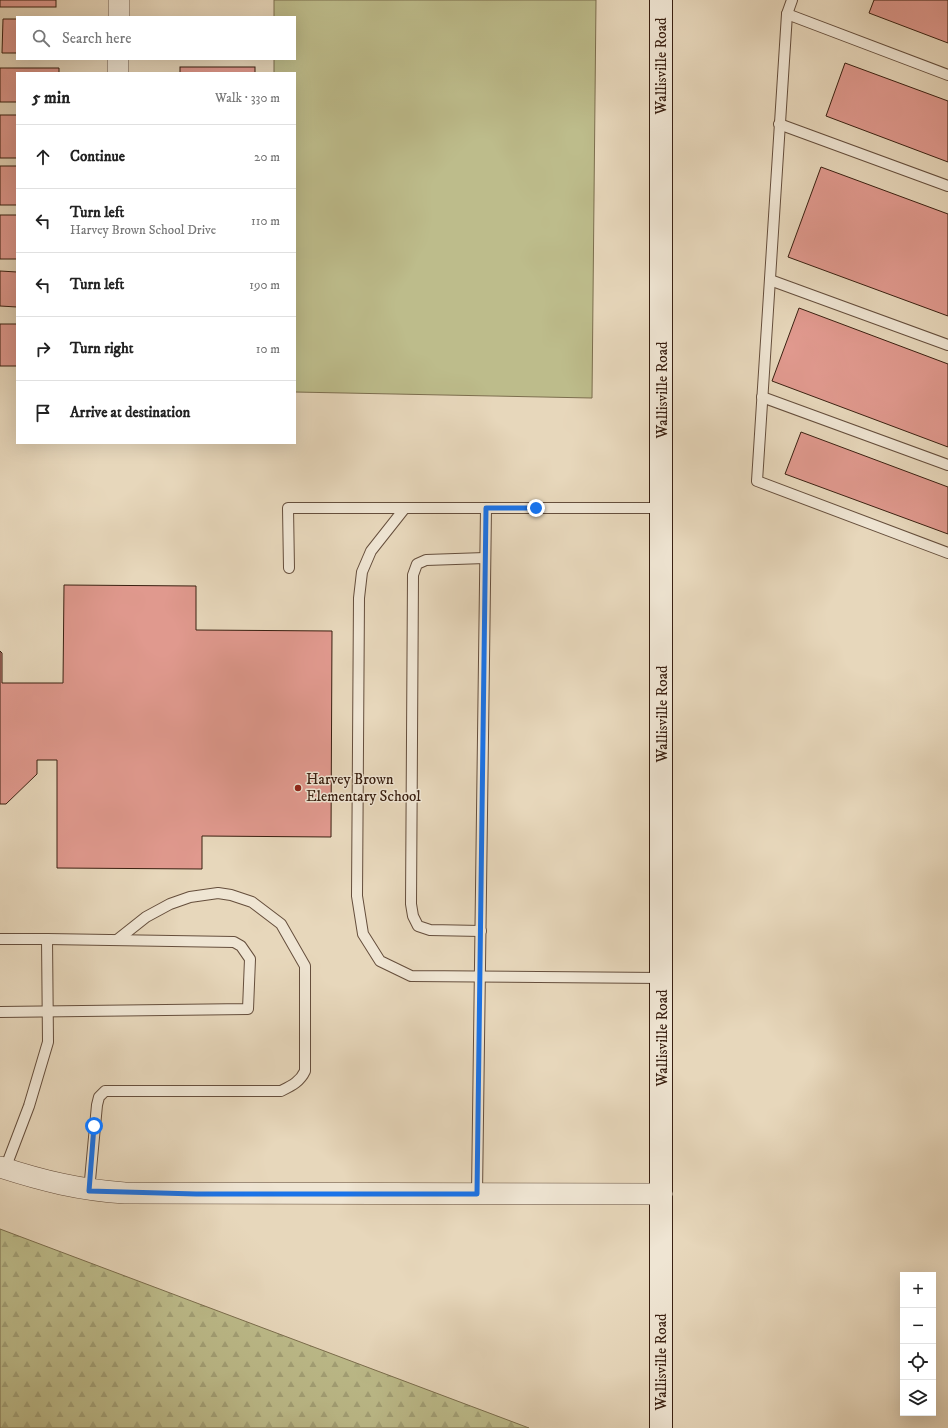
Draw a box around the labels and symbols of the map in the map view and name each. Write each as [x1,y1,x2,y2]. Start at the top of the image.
street label: Wallisville Road [652,17,671,116]
street label: Wallisville Road [653,341,672,440]
route end [527,499,545,517]
street label: Wallisville Road [653,665,672,764]
place label: Harvey Brown Elementary School [306,770,421,806]
marker: Harvey Brown Elementary School [293,783,303,793]
street label: Wallisville Road [653,989,672,1088]
route start [85,1117,103,1135]
street label: Wallisville Road [652,1313,671,1412]

